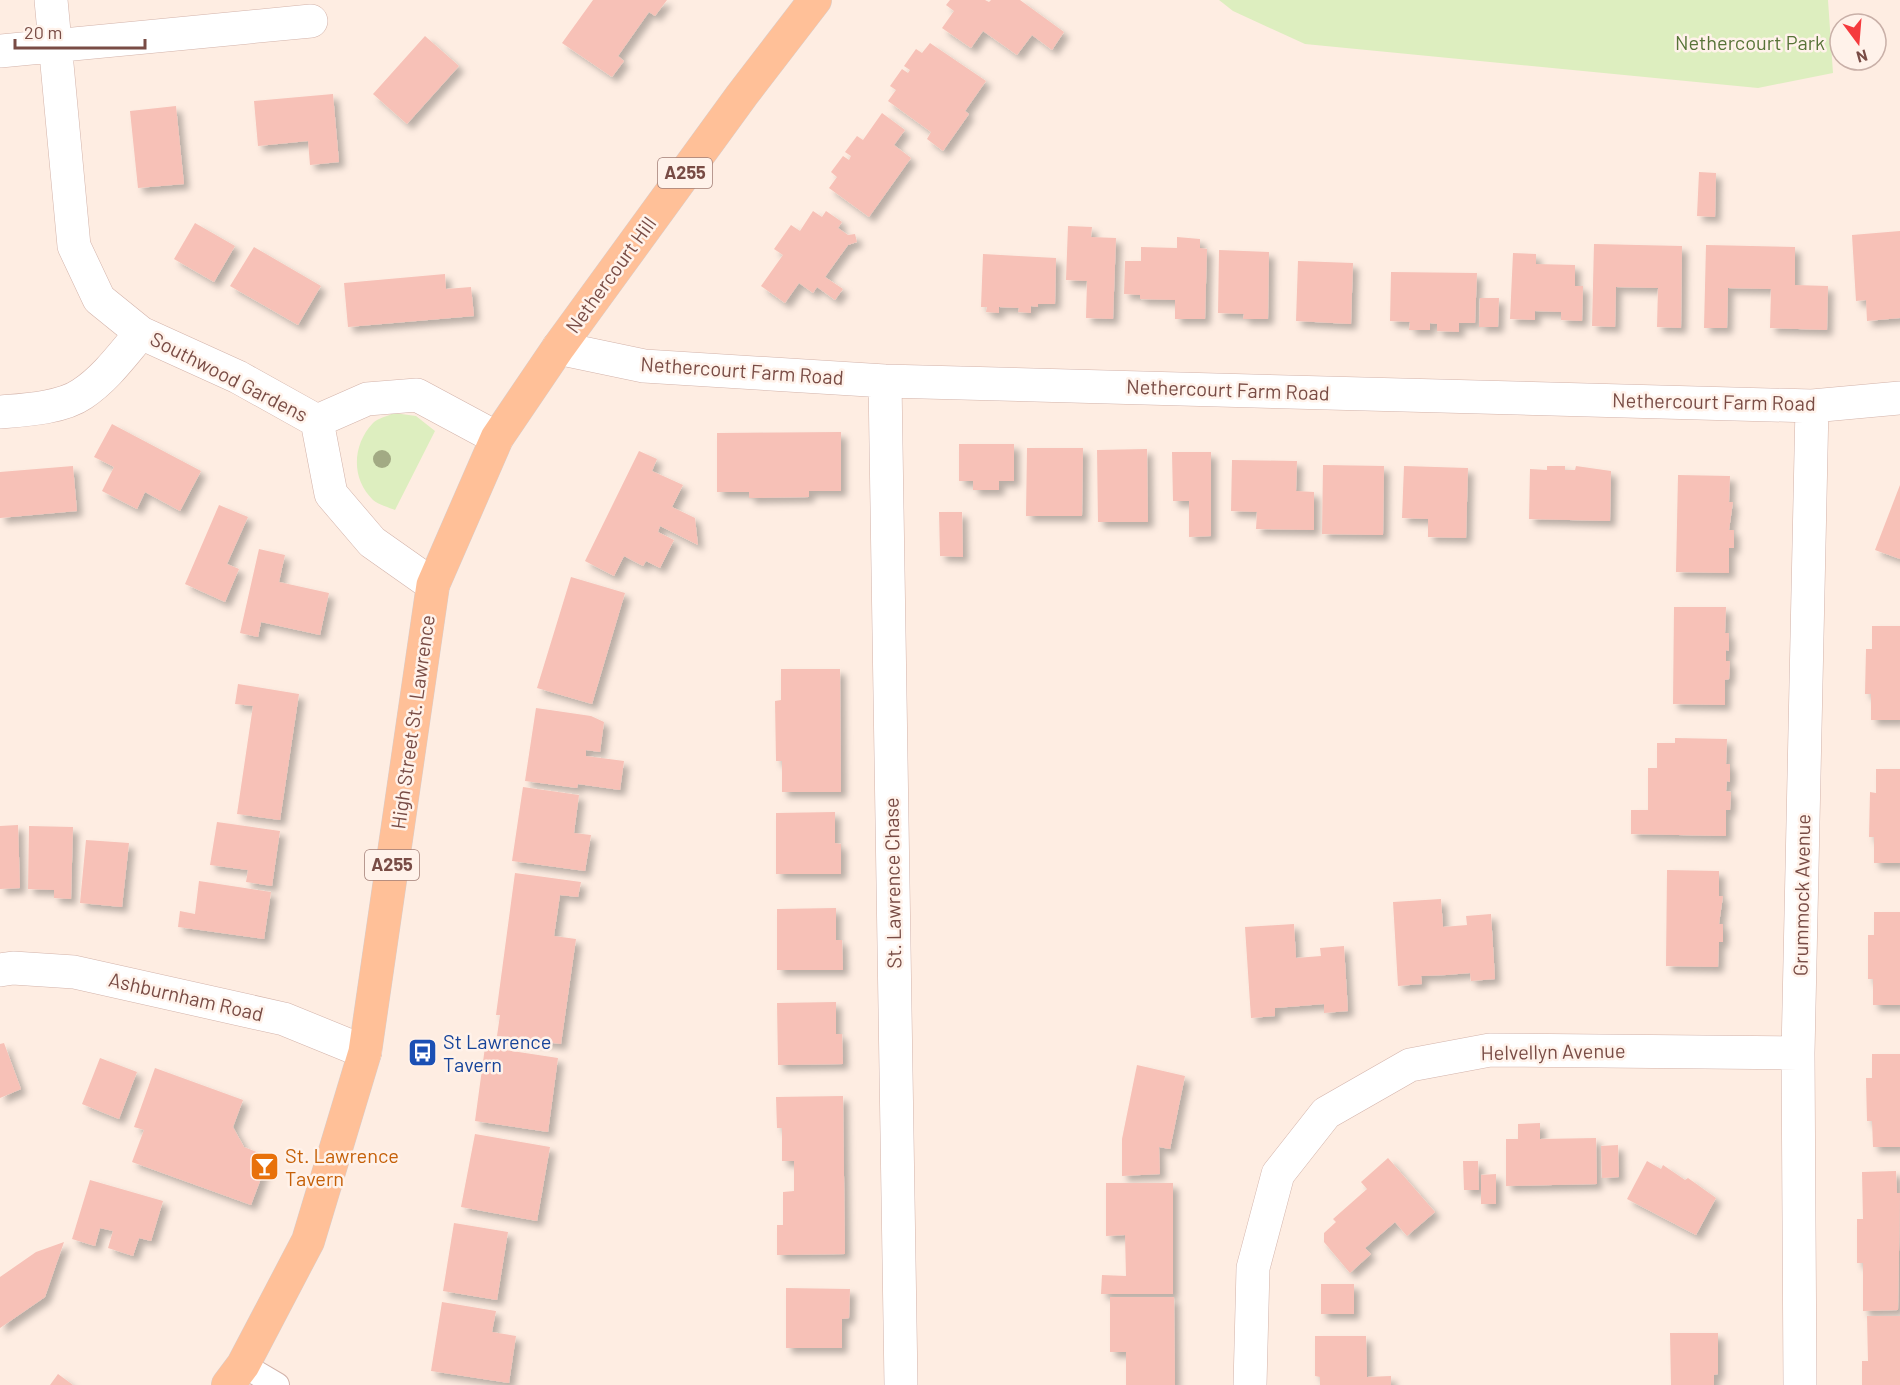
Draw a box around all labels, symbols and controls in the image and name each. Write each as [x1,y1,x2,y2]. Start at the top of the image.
scale bar [15,12,146,50]
north arrow [1828,12,1888,72]
text: 20 m [24,21,62,43]
park label: Nethercourt Park [1675,30,1825,54]
text: N [1855,46,1870,67]
road number: A255 [658,158,712,188]
street label: Nethercourt Hill [560,212,660,337]
street label: Southwood Gardens [147,326,312,426]
street label: Nethercourt Farm Road [640,351,844,389]
street label: Nethercourt Farm Road [1126,373,1330,405]
street label: Nethercourt Farm Road [1612,387,1816,415]
street label: High Street St. Lawrence [385,613,439,831]
street label: St. Lawrence Chase [879,797,905,969]
street label: Grummock Avenue [1788,814,1814,976]
road number: A255 [365,850,419,880]
street label: Ashburnham Road [107,967,266,1025]
place label: St Lawrence Tavern [443,1029,551,1076]
bus stop icon: St Lawrence Tavern [406,1037,438,1069]
street label: Helvellyn Avenue [1480,1038,1626,1064]
place label: St. Lawrence Tavern [285,1143,399,1190]
bar icon: St. Lawrence Tavern [248,1151,280,1183]

